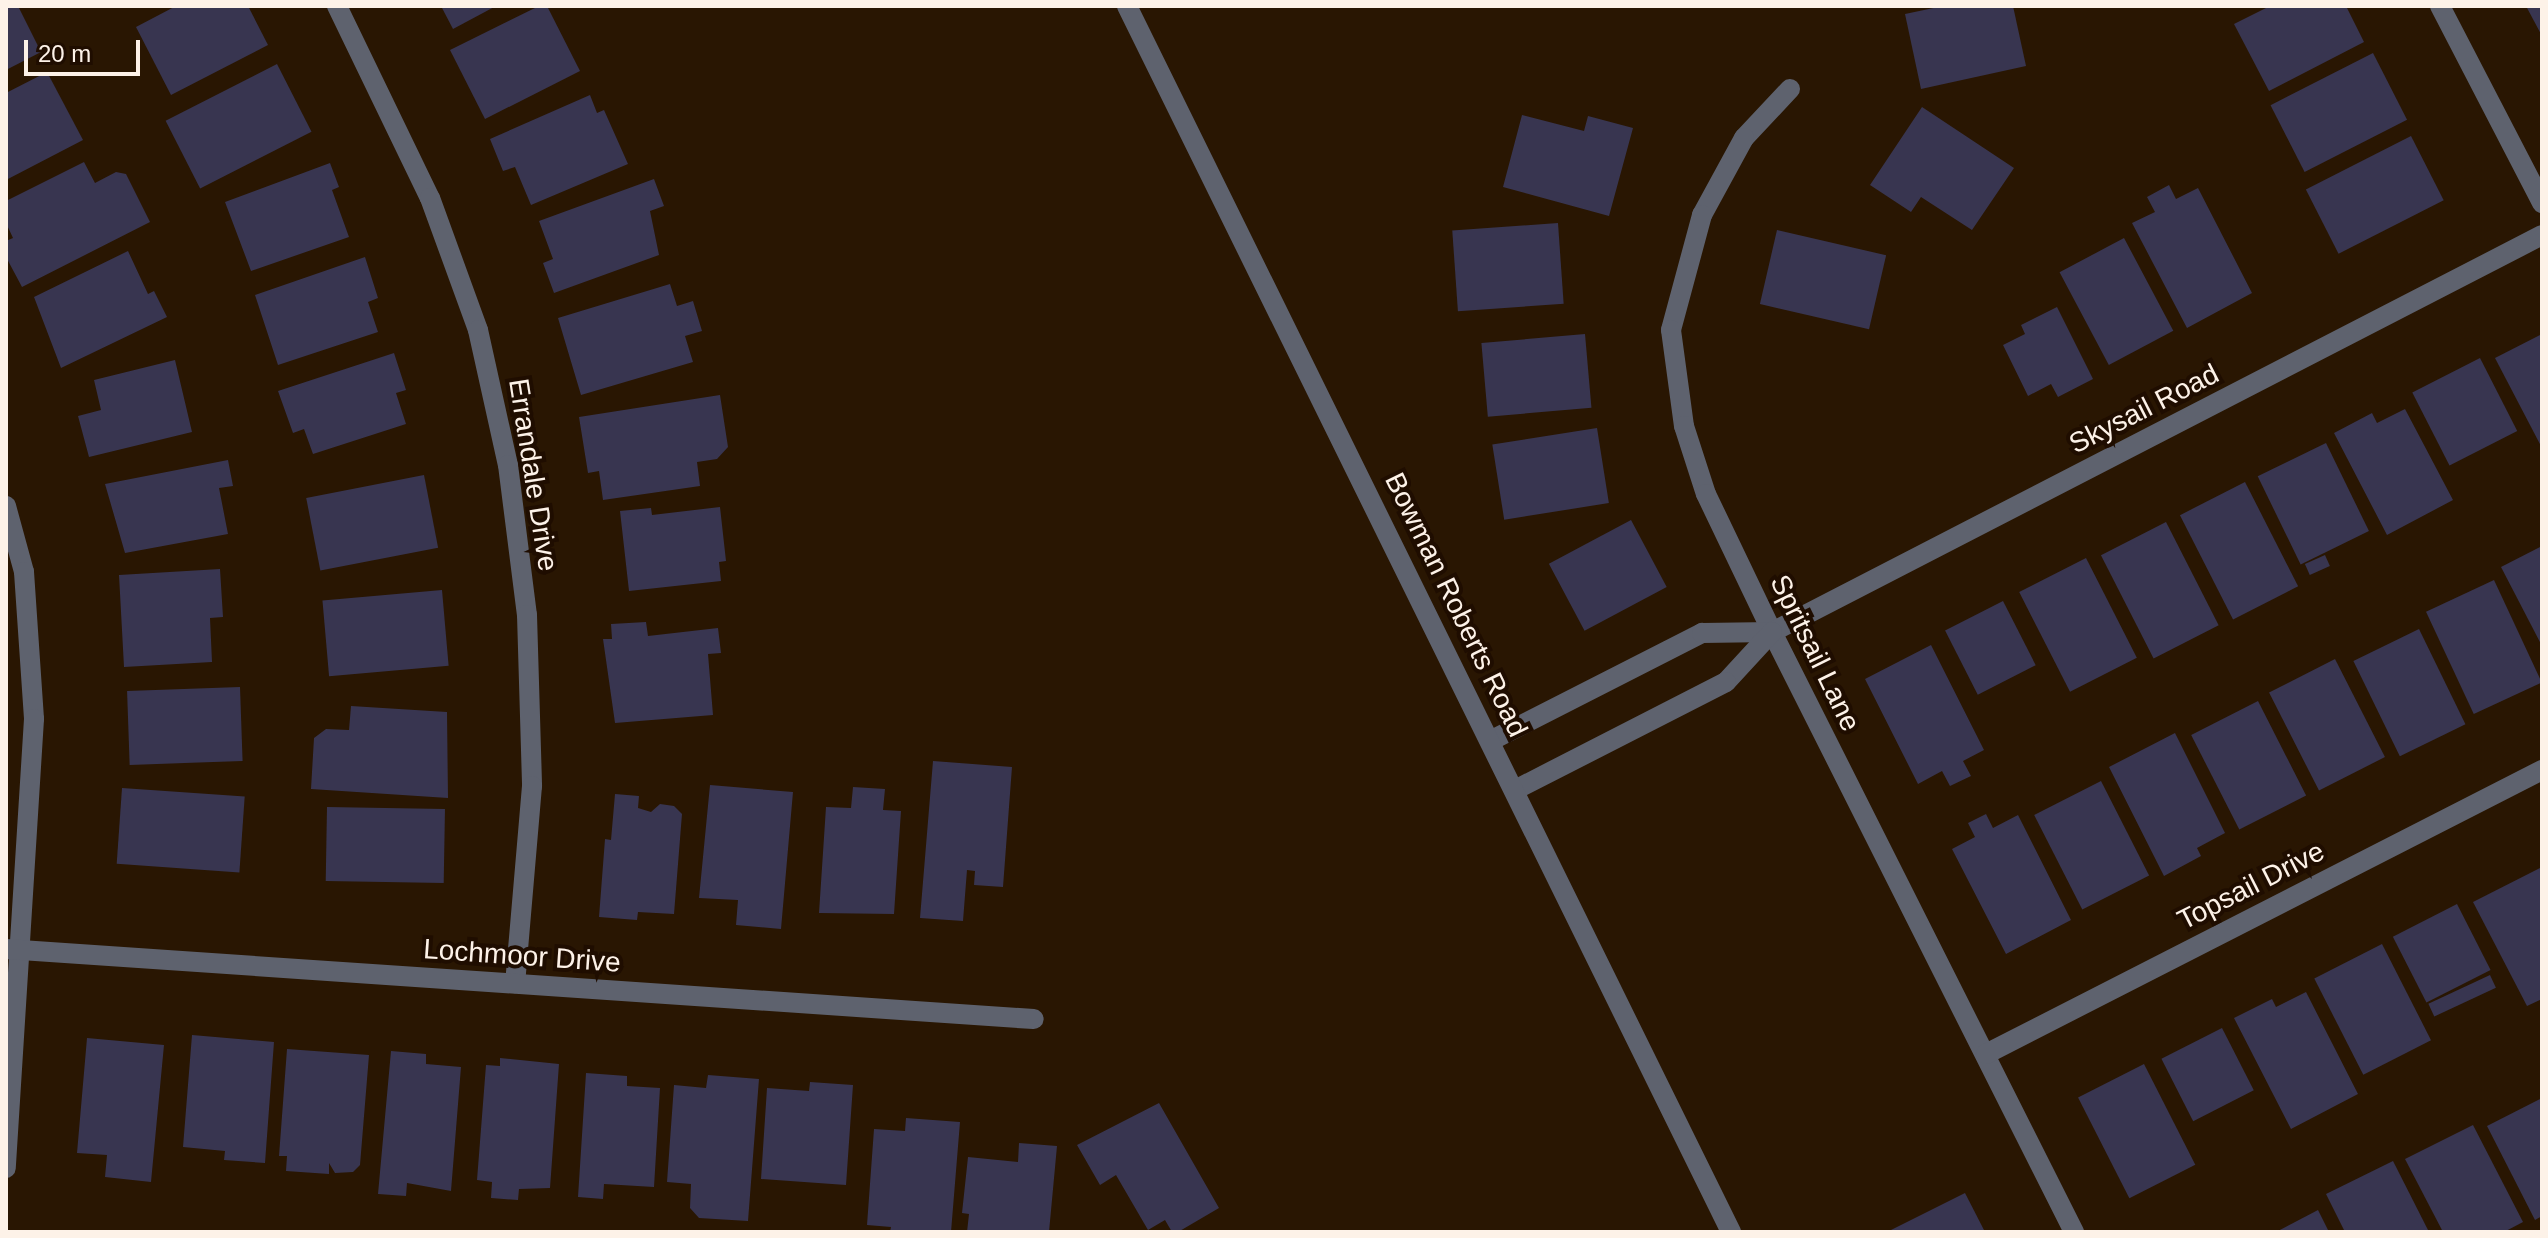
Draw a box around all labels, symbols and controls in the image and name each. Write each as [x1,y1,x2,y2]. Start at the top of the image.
scale bar [28,24,144,74]
text: 20 m [38,40,91,67]
street label: Skysail Road [2064,357,2224,461]
street label: Errandale Drive [501,376,565,574]
street label: Bowman Roberts Road [1377,468,1535,742]
street label: Spritsail Lane [1763,569,1867,737]
street label: Topsail Drive [2172,835,2330,937]
street label: Lochmoor Drive [422,932,622,980]

